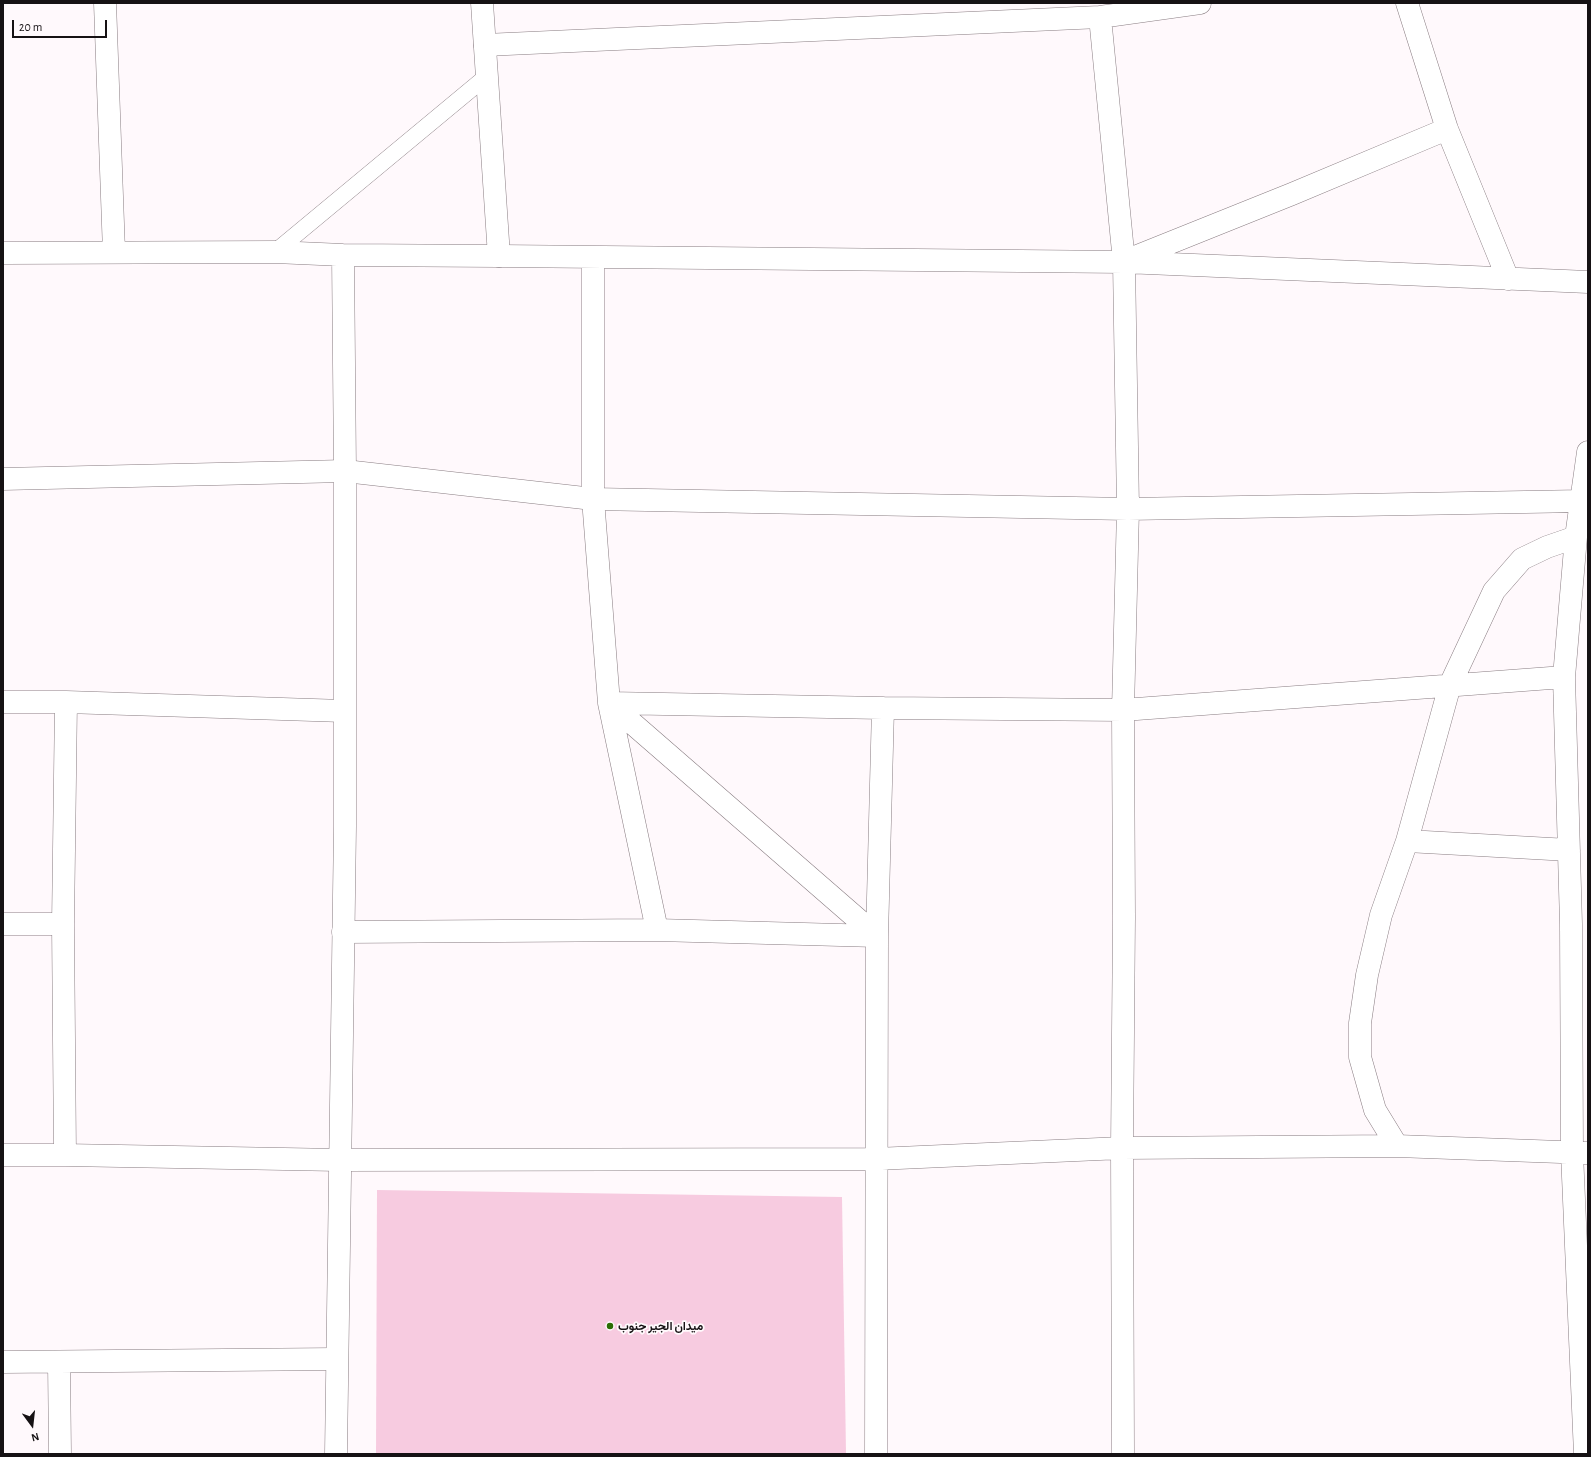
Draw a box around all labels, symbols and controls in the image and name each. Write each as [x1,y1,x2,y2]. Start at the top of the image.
scale bar [14,12,109,38]
text: 20 m [19,21,42,33]
place label: ميدان الجير جنوب [618,1319,703,1333]
marker: ميدان الجير جنوب [605,1321,615,1331]
north arrow [12,1405,52,1445]
text: N [30,1431,40,1443]

